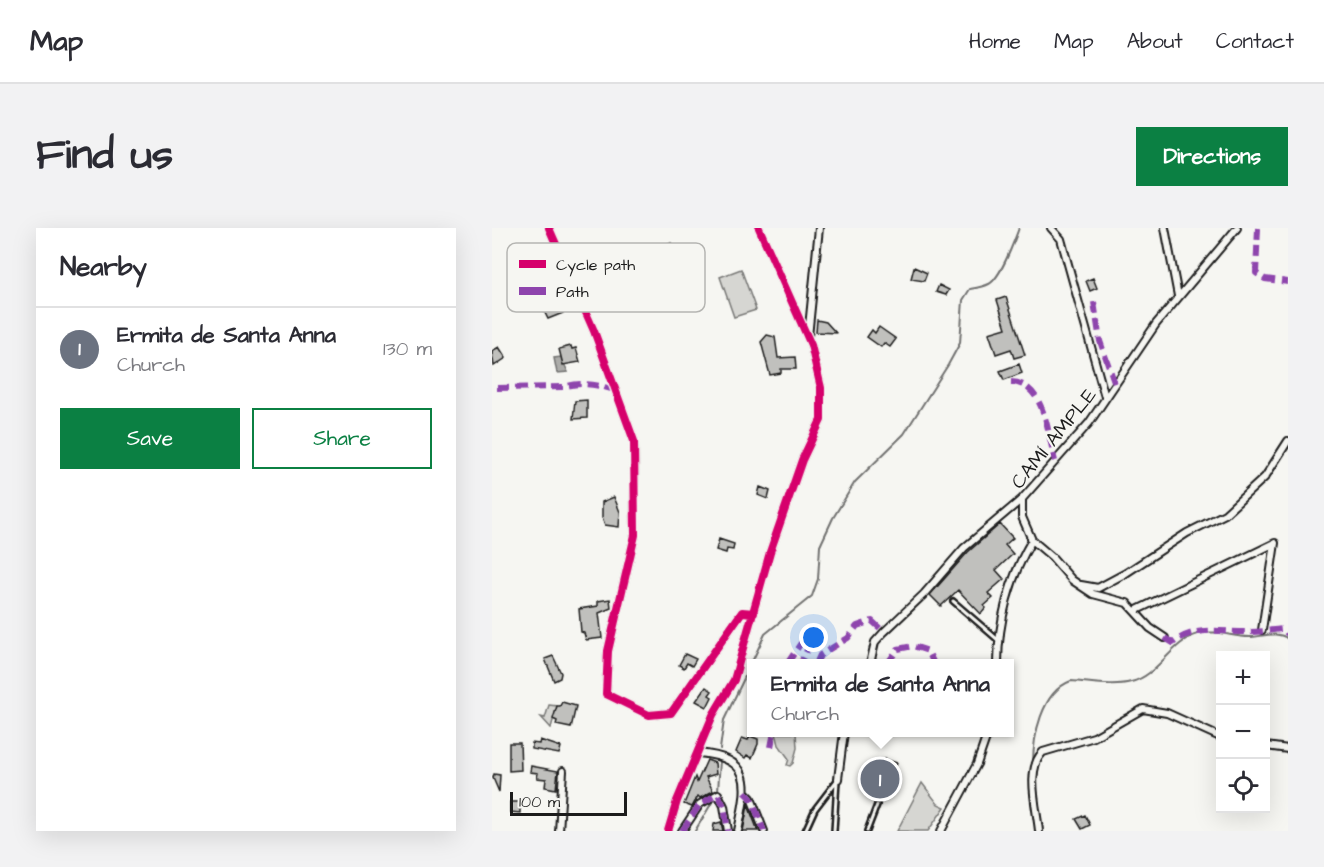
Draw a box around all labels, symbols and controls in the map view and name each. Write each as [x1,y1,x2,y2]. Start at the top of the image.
text: Map [30,22,83,61]
text: Home [969,27,1021,56]
text: Map [1054,27,1094,56]
text: About [1127,27,1183,56]
text: Contact [1216,27,1294,56]
text: Find us [36,127,173,185]
button: Directions [1136,127,1288,186]
legend [507,243,705,312]
text: Nearby [60,249,147,285]
text: Cycle path [556,254,635,277]
text: Path [556,281,589,303]
text: Ermita de Santa Anna [117,320,336,351]
text: 1 [78,335,81,363]
text: 130 m [383,335,432,363]
text: Church [117,351,185,379]
street label: CAMÍ AMPLE [1004,382,1103,495]
button: Save [60,408,240,469]
button: Share [252,408,432,469]
your location [799,623,828,652]
map controls [1216,651,1270,813]
button: + [1216,651,1270,705]
popup [747,659,1014,737]
text: Ermita de Santa Anna [771,669,990,700]
text: Church [771,700,839,728]
button: − [1216,705,1270,759]
pin: 1 [860,756,900,802]
button: locate [1216,759,1270,813]
scale bar [510,789,627,816]
text: 100 m [519,791,560,813]

